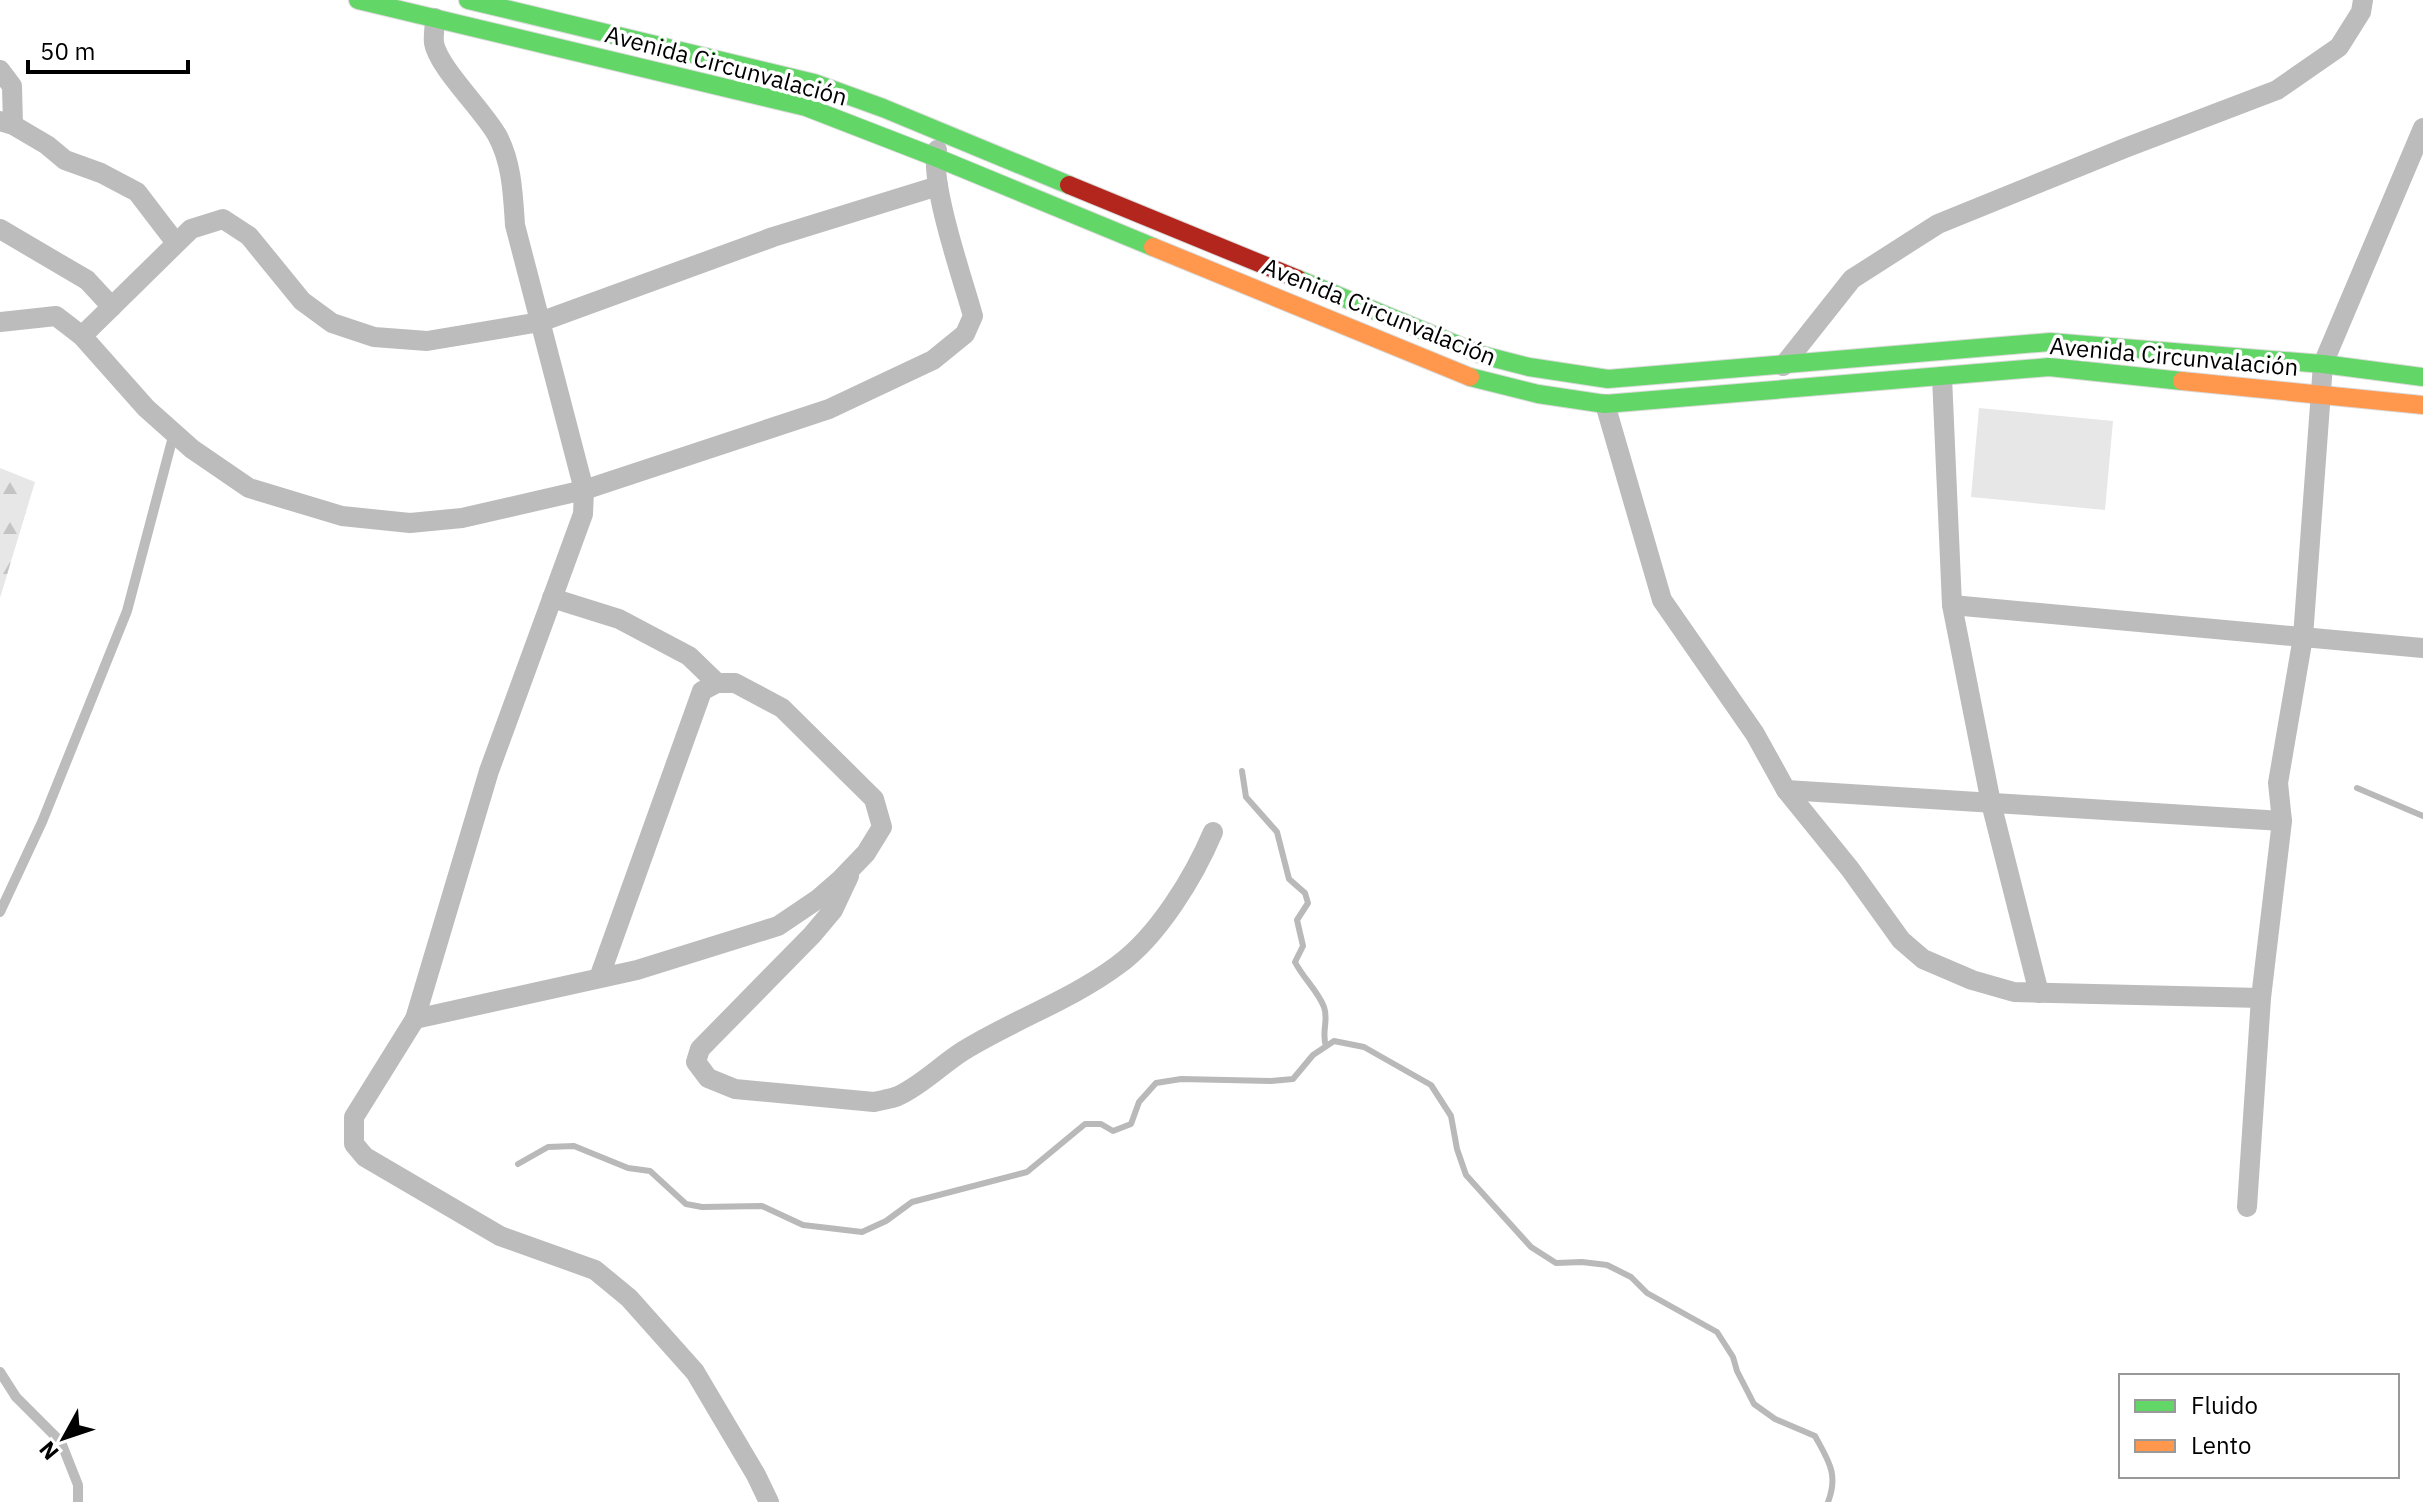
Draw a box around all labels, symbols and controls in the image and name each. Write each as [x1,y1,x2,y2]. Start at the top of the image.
street label: Avenida Circunvalación [602,17,851,113]
scale bar [28,24,188,74]
text: 50 m [40,35,95,67]
street label: Avenida Circunvalación [1258,250,1501,373]
street label: Avenida Circunvalación [2048,329,2300,383]
legend [2119,1374,2399,1478]
text: Fluido [2191,1389,2258,1421]
north arrow [24,1398,104,1478]
text: Lento [2191,1429,2251,1461]
text: N [32,1436,65,1467]

